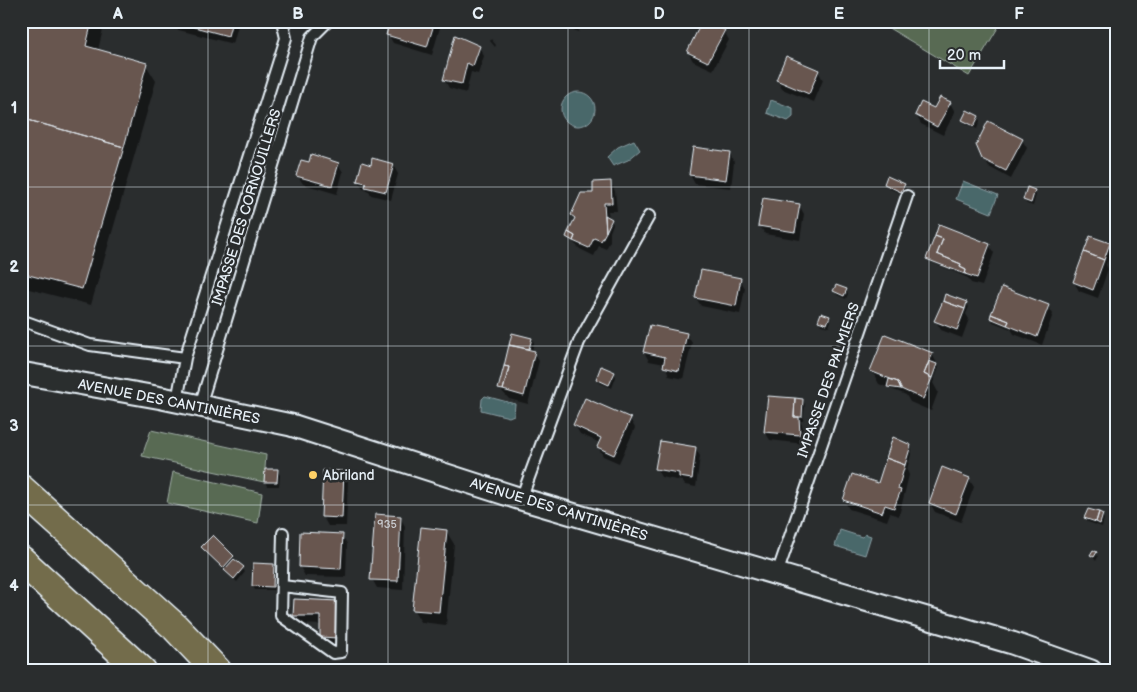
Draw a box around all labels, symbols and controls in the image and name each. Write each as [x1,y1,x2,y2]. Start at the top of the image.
text: A [112,5,123,24]
text: B [292,5,304,24]
text: C [472,5,484,24]
text: D [653,5,665,24]
text: E [834,5,844,24]
text: F [1014,5,1024,24]
scale bar [940,38,1003,70]
text: 20 m [947,46,981,65]
text: 1 [11,99,17,118]
street label: IMPASSE DES CORNOUILLERS [208,107,285,307]
text: 2 [9,258,19,277]
street label: IMPASSE DES PALMIERS [794,300,863,460]
street label: AVENUE DES CANTINIÈRES [77,375,261,427]
text: 3 [9,417,19,436]
place label: Abriland [323,467,375,484]
marker: Abriland [307,469,319,481]
street label: AVENUE DES CANTINIÈRES [468,473,650,545]
house number: 935 [377,518,397,531]
text: 4 [9,577,19,596]

